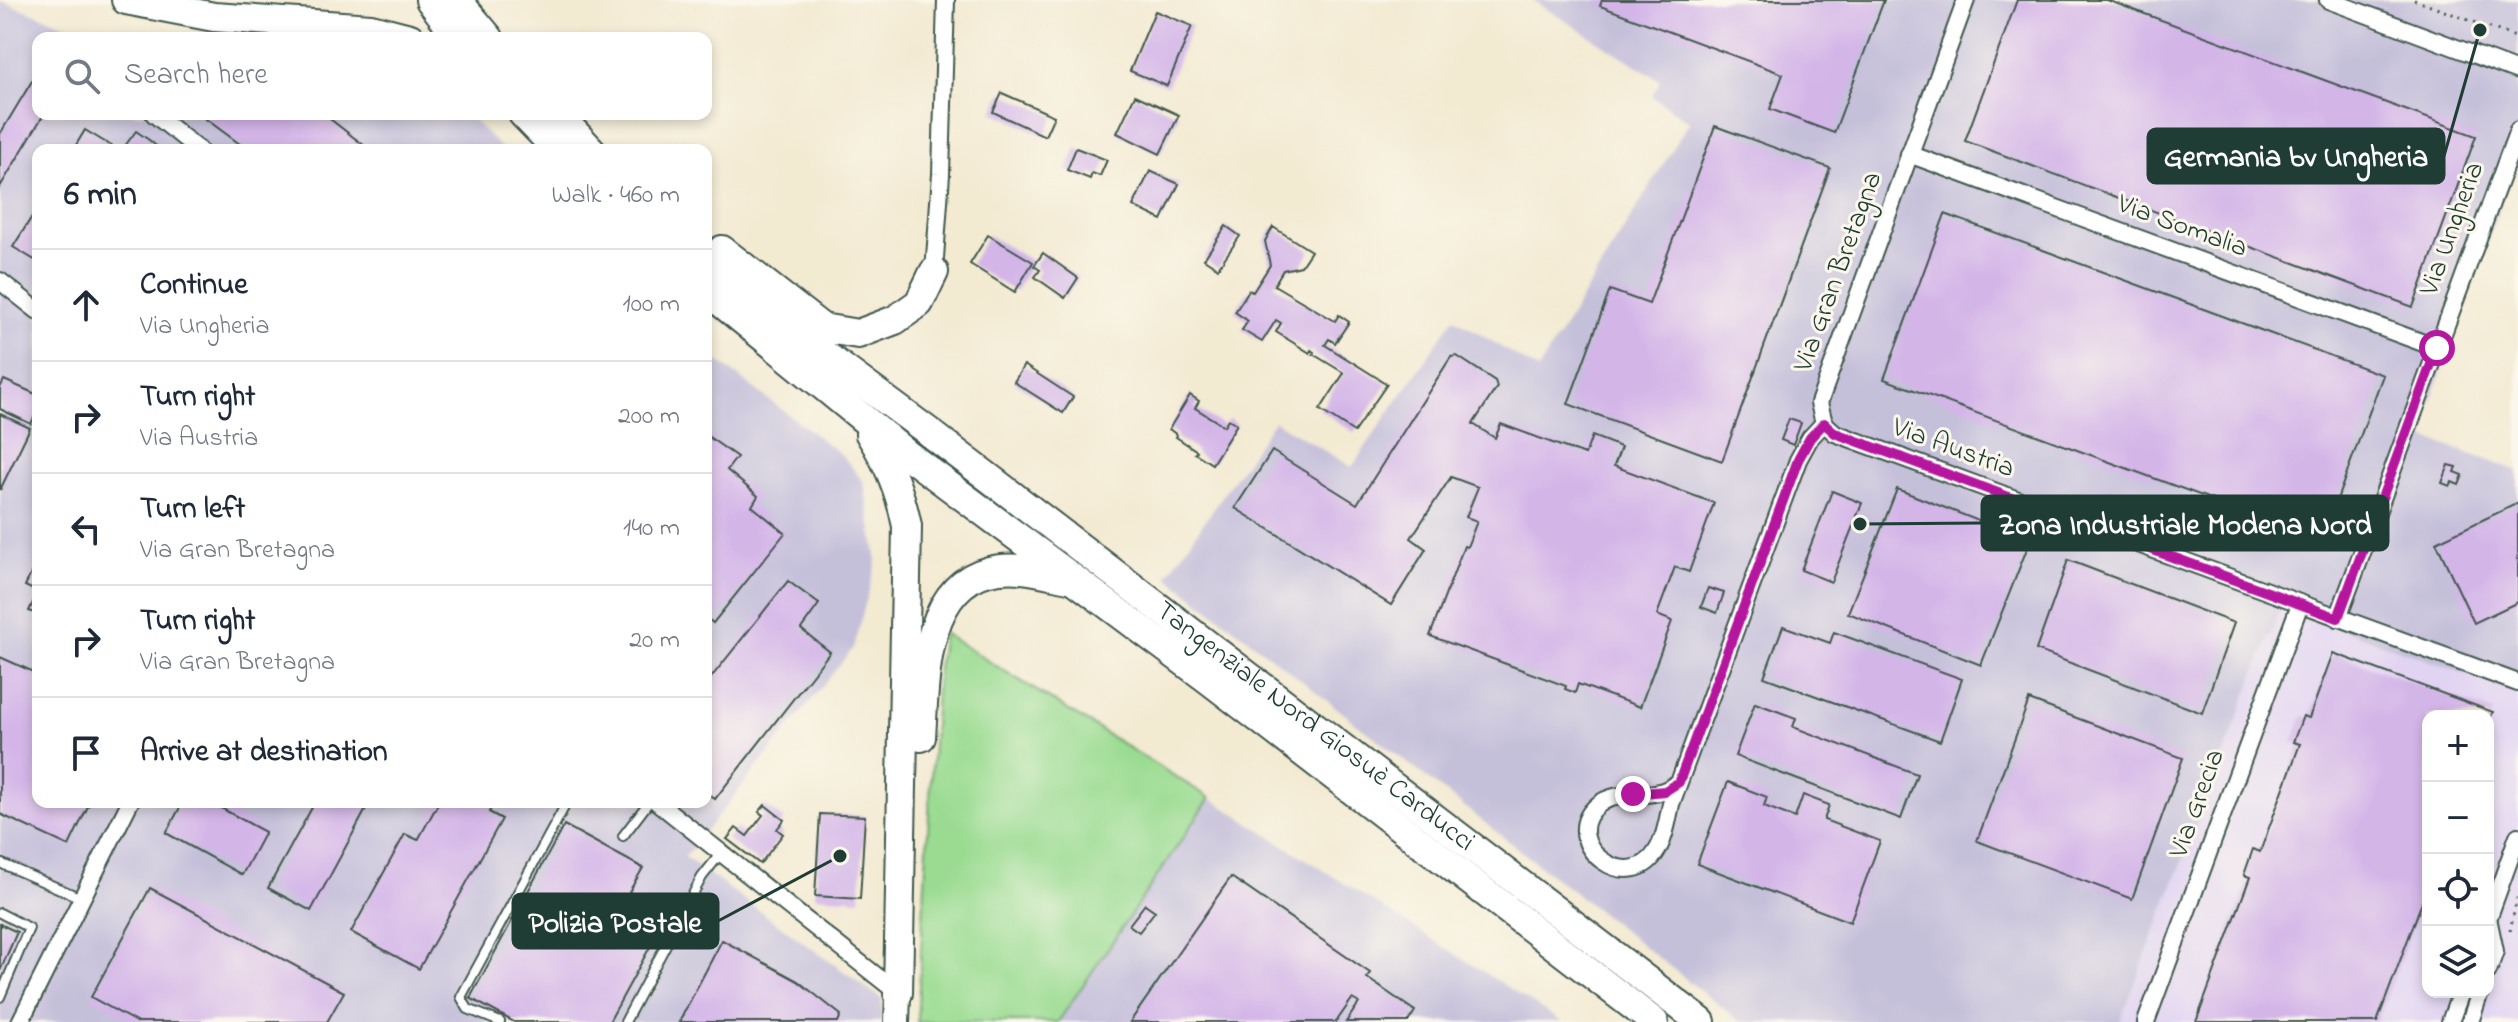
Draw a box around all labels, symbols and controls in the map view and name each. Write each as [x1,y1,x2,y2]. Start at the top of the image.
search box [32,32,712,120]
icon: search [60,54,104,98]
text: Search here [124,54,268,98]
callout: Germania bv Ungheria [2148,129,2444,183]
text: Germania bv Ungheria [2164,137,2428,182]
street label: Via Ungheria [2410,156,2496,302]
street label: Via Gran Bretagna [1783,166,1894,379]
text: 6 min [64,171,137,221]
text: Walk · 460 m [551,177,680,215]
street label: Via Somalia [2110,184,2253,270]
text: Continue [140,264,248,308]
icon: ahead [64,283,108,327]
text: 100 m [623,286,680,324]
text: Via Ungheria [140,308,269,346]
route start [2419,330,2455,366]
text: Turn right [140,376,255,420]
icon: right [64,395,108,439]
text: 200 m [618,398,680,436]
street label: Via Austria [1885,408,2020,490]
text: Via Austria [140,420,258,458]
text: Turn left [140,488,245,532]
callout: Zona Industriale Modena Nord [1982,496,2388,550]
text: Zona Industriale Modena Nord [1998,505,2372,549]
icon: left [64,507,108,551]
text: 140 m [623,510,680,548]
text: Via Gran Bretagna [140,532,335,570]
street label: Tangenziale Nord Giosuè Carducci [1146,591,1483,862]
text: Turn right [140,600,255,644]
icon: right [64,619,108,663]
text: 20 m [629,622,680,660]
text: Via Gran Bretagna [140,644,335,682]
map controls [2422,710,2494,998]
button: + [2422,710,2494,782]
icon: arrive [64,731,108,775]
text: Arrive at destination [140,731,388,775]
street label: Via Grecia [2159,744,2237,865]
route end [1615,776,1651,812]
button: − [2422,782,2494,854]
button: locate [2422,854,2494,926]
callout: Polizia Postale [513,894,718,948]
text: Polizia Postale [528,903,703,947]
button: layers [2422,926,2494,998]

